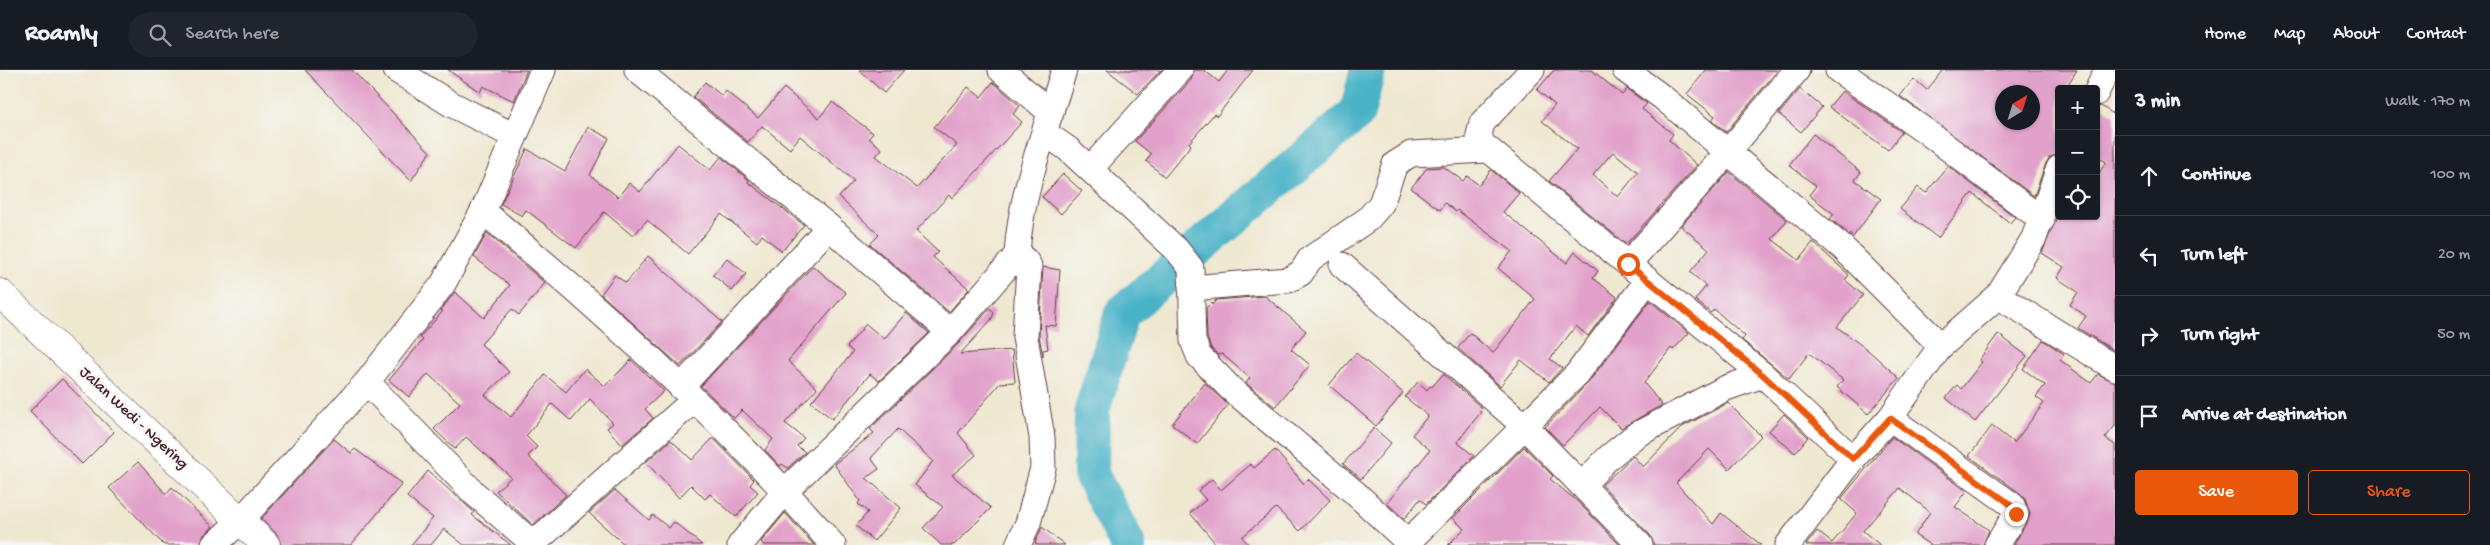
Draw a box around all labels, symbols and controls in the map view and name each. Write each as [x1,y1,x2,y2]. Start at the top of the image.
search box [128,12,478,57]
text: Roamly [25,20,98,49]
icon: search [146,21,174,49]
text: Search here [186,23,279,46]
text: Home [2204,24,2246,45]
text: Map [2274,24,2305,45]
text: About [2333,24,2379,45]
text: Contact [2407,24,2465,45]
north arrow [1995,85,2040,130]
map controls [2055,85,2100,220]
button: + [2055,85,2100,130]
text: 3 min [2135,90,2180,115]
text: Walk · 170 m [2385,93,2470,112]
button: − [2055,130,2100,175]
icon: ahead [2135,162,2163,190]
text: Continue [2182,164,2251,187]
text: 100 m [2430,166,2470,185]
button: locate [2055,175,2100,220]
icon: left [2135,242,2163,270]
text: Turn left [2182,244,2246,267]
text: 20 m [2438,246,2470,265]
route start [1617,253,1640,276]
icon: right [2135,322,2163,350]
text: Turn right [2182,324,2258,347]
text: 50 m [2437,326,2470,345]
street label: Jalan Wedi - Ngering [75,364,191,474]
icon: arrive [2135,402,2163,430]
text: Arrive at destination [2182,404,2346,427]
button: Save [2135,470,2298,515]
button: Share [2308,470,2470,515]
route end [2005,503,2028,526]

